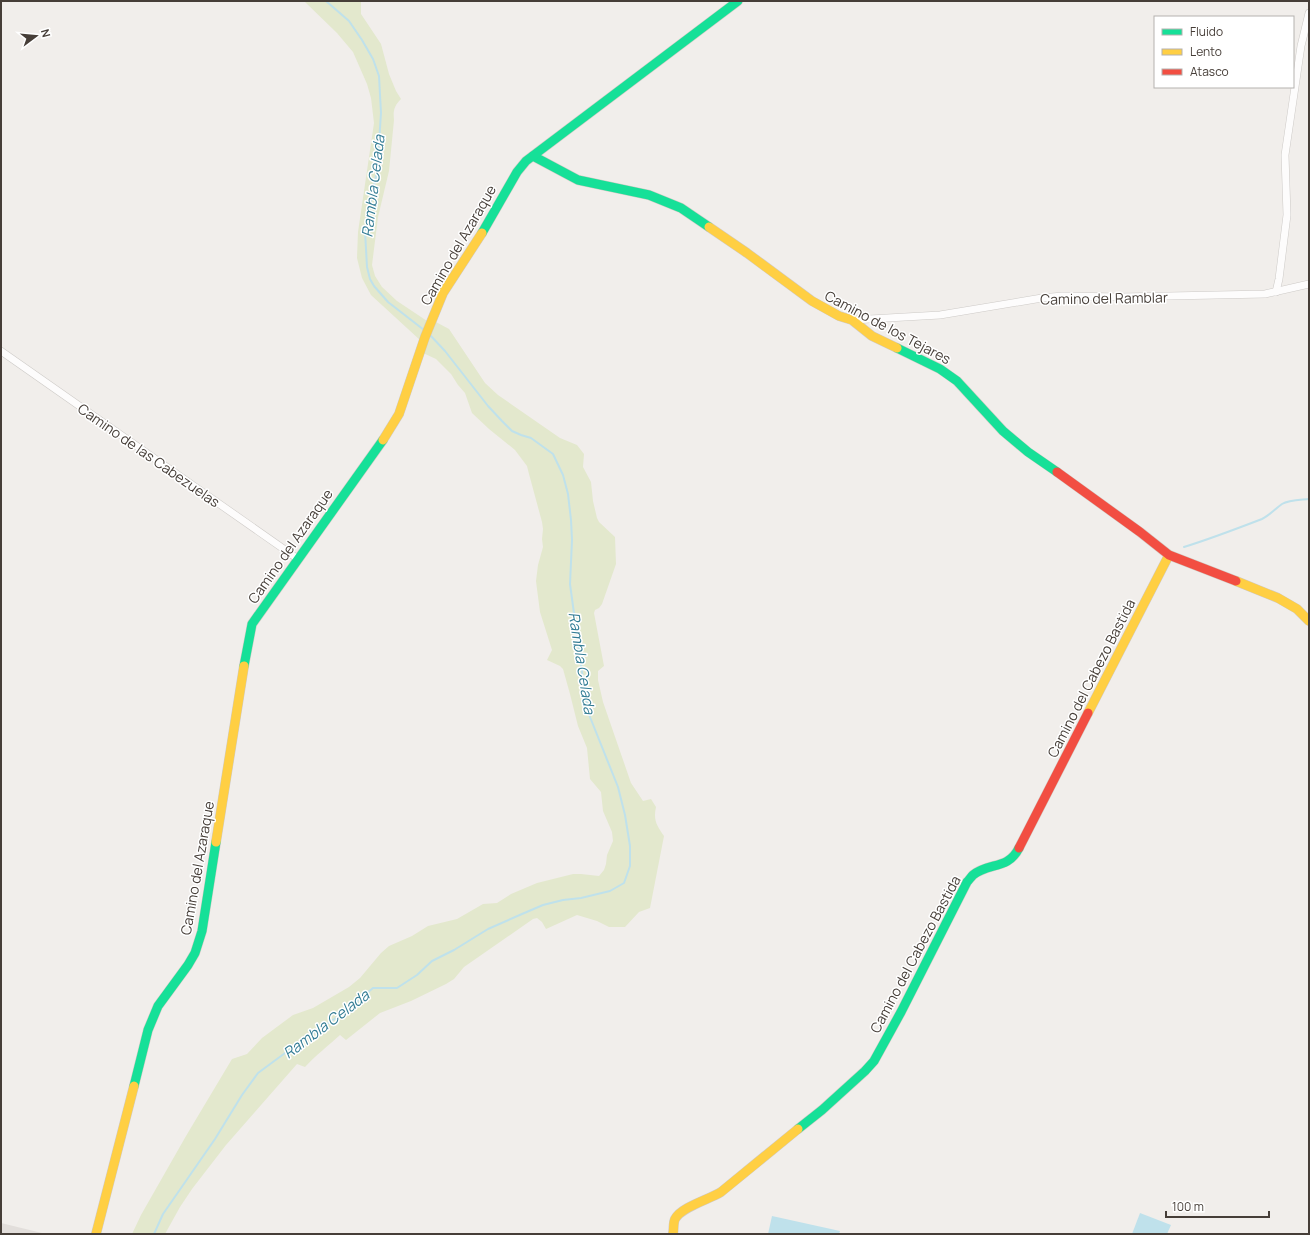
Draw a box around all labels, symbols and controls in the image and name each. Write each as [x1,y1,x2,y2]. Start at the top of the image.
north arrow [16,16,56,56]
legend [1154,16,1294,88]
text: Fluido [1190,23,1223,40]
text: N [38,27,54,39]
text: Lento [1190,43,1222,60]
text: Atasco [1190,63,1229,80]
water label: Rambla Celada [356,133,390,238]
street label: Camino del Azaraque [416,181,500,309]
street label: Camino de los Tejares [822,286,954,368]
street label: Camino del Ramblar [1040,287,1168,309]
street label: Camino de las Cabezuelas [74,399,224,511]
street label: Camino del Azaraque [243,485,337,607]
street label: Camino del Cabezo Bastida [1043,595,1139,761]
water label: Rambla Celada [564,611,601,716]
street label: Camino del Azaraque [176,799,218,937]
street label: Camino del Cabezo Bastida [865,872,965,1036]
water label: Rambla Celada [279,984,374,1063]
scale bar [1166,1193,1269,1219]
text: 100 m [1172,1198,1204,1215]

